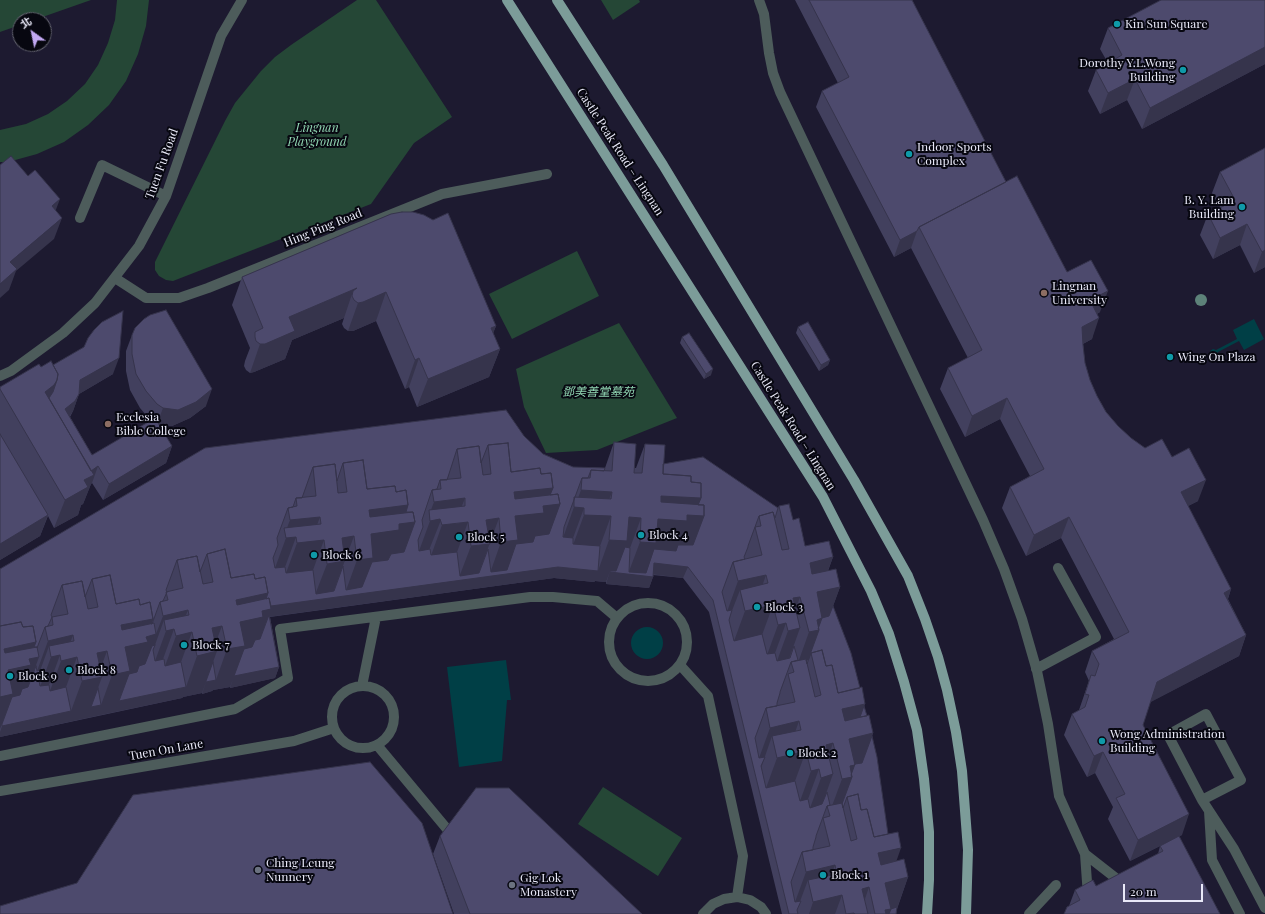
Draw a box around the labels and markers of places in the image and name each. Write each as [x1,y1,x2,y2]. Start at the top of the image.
place label: Kin Sun Square [1125,17,1207,31]
marker: Kin Sun Square [1112,19,1122,29]
place label: Dorothy Y.L.Wong Building [1079,56,1175,84]
marker: Dorothy Y.L.Wong Building [1178,65,1188,75]
place label: Indoor Sports Complex [917,140,992,168]
marker: Indoor Sports Complex [904,149,914,159]
place label: B. Y. Lam Building [1184,193,1234,221]
marker: B. Y. Lam Building [1237,202,1247,212]
place label: Lingnan University [1052,279,1107,307]
marker: Lingnan University [1039,288,1049,298]
place label: Wing On Plaza [1178,350,1256,364]
marker: Wing On Plaza [1165,352,1175,362]
place label: Ecclesia Bible College [116,410,186,438]
marker: Ecclesia Bible College [103,419,113,429]
place label: Block 4 [649,528,688,542]
place label: Block 5 [467,530,505,544]
marker: Block 4 [636,530,646,540]
marker: Block 5 [454,532,464,542]
place label: Block 6 [322,548,361,562]
marker: Block 6 [309,550,319,560]
place label: Block 3 [765,600,803,614]
marker: Block 3 [752,602,762,612]
place label: Block 7 [192,638,230,652]
marker: Block 7 [179,640,189,650]
place label: Block 8 [77,663,116,677]
marker: Block 8 [64,665,74,675]
place label: Block 9 [18,669,57,683]
marker: Block 9 [5,671,15,681]
place label: Wong Administration Building [1110,727,1225,755]
marker: Wong Administration Building [1097,736,1107,746]
place label: Block 2 [798,746,836,760]
marker: Block 2 [785,748,795,758]
place label: Ching Leung Nunnery [266,856,335,884]
marker: Ching Leung Nunnery [253,865,263,875]
place label: Block 1 [831,868,868,882]
marker: Block 1 [818,870,828,880]
place label: Gig Lok Monastery [520,871,577,899]
marker: Gig Lok Monastery [507,880,517,890]

